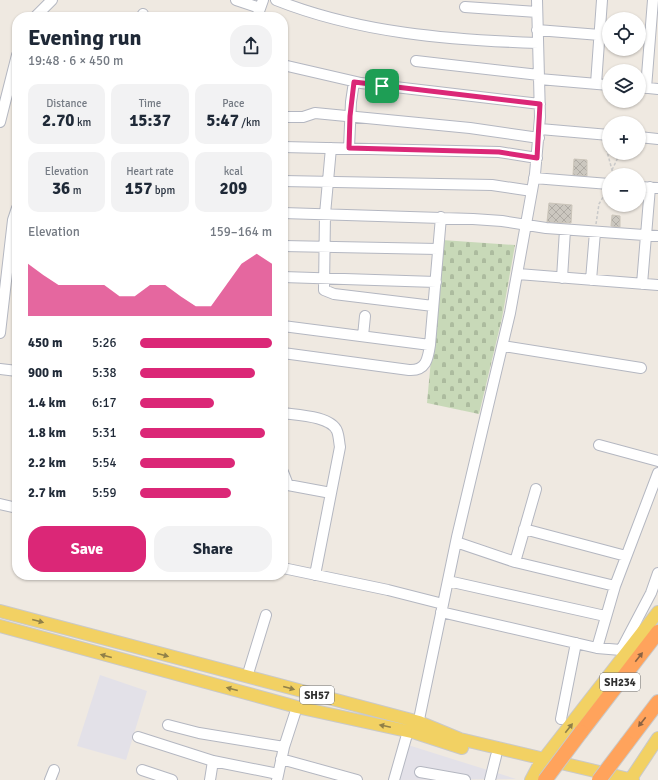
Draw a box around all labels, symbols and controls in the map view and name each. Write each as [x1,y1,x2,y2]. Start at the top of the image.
map controls [602,12,646,212]
button: locate [602,12,646,56]
text: Evening run [28,24,142,51]
button: share [230,25,272,67]
text: 19:48 · 6 × 450 m [28,53,123,69]
button: layers [602,64,646,108]
pin [365,69,399,103]
icon: arrive [371,75,393,97]
text: Distance [46,97,87,110]
text: Time [139,97,161,110]
text: Pace [222,97,244,110]
text: 2.70 [42,110,75,131]
text: 15:37 [129,110,171,131]
text: 5:47 [206,110,239,131]
text: km [75,116,91,129]
text: /km [239,116,260,129]
button: + [602,116,646,160]
text: Elevation [45,165,89,178]
text: Heart rate [126,165,174,178]
text: kcal [224,165,243,178]
button: − [602,168,646,212]
text: 36 [52,178,70,199]
text: 157 [125,178,152,199]
text: 209 [220,178,247,199]
text: m [70,184,81,197]
text: bpm [152,184,175,197]
text: Elevation [28,224,80,240]
text: 159–164 m [210,224,272,240]
text: 450 m [28,335,62,351]
text: 5:26 [92,335,117,351]
text: 900 m [28,365,62,381]
text: 5:38 [92,365,117,381]
text: 1.4 km [28,395,66,411]
text: 6:17 [92,395,117,411]
text: 1.8 km [28,425,66,441]
text: 5:31 [92,425,117,441]
text: 2.2 km [28,455,66,471]
text: 5:54 [92,455,117,471]
text: 2.7 km [28,485,66,501]
text: 5:59 [92,485,117,501]
button: Save [28,526,146,572]
button: Share [154,526,272,572]
one-way arrow [31,619,44,625]
one-way arrow [635,651,643,662]
one-way arrow [158,652,170,658]
one-way arrow [100,653,112,659]
road number: SH234 [600,673,640,691]
one-way arrow [283,685,295,691]
one-way arrow [225,686,238,692]
road number: SH57 [300,686,334,704]
one-way arrow [638,717,647,728]
one-way arrow [379,722,392,728]
one-way arrow [564,722,573,733]

